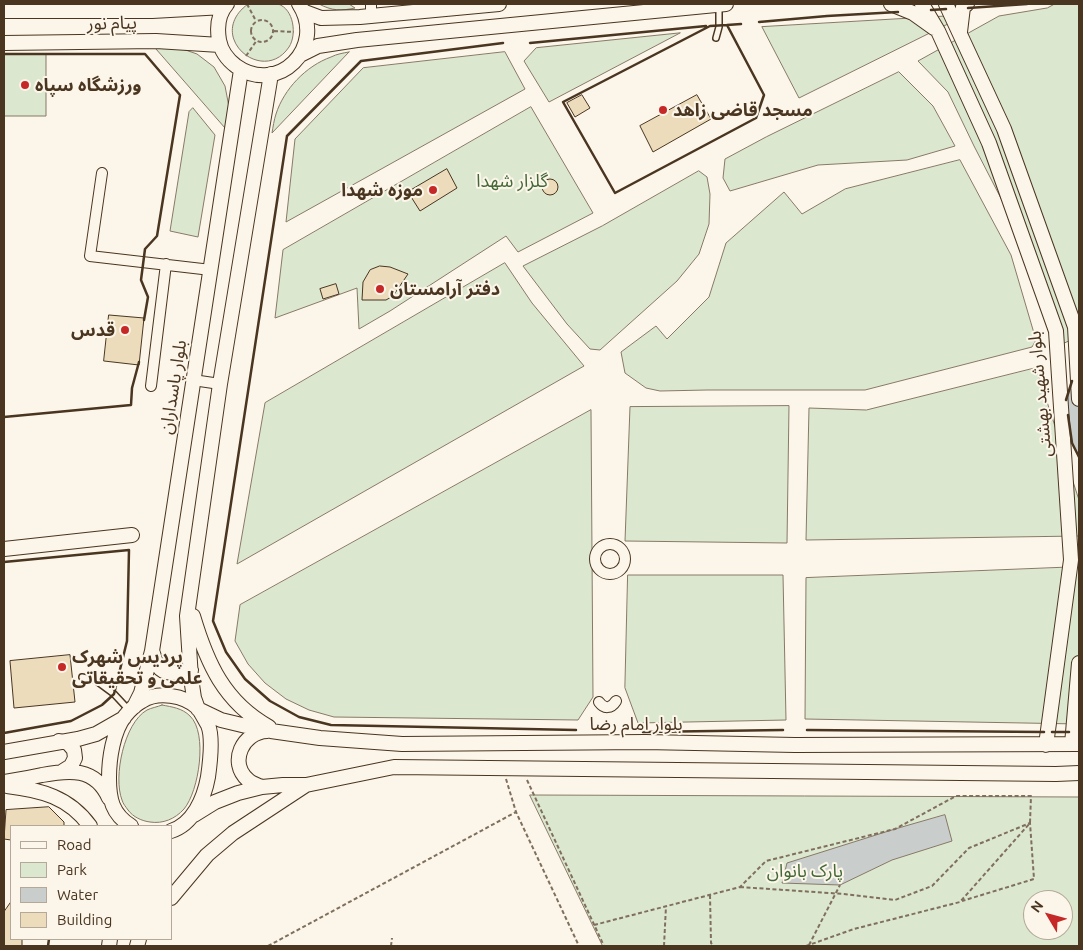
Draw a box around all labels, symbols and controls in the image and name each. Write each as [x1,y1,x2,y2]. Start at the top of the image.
street label: پیام نور [87,12,137,34]
place label: ورزشگاه سپاه [35,74,142,96]
marker: ورزشگاه سپاه [19,79,31,91]
place label: مسجد قاضی زاهد [673,99,813,121]
marker: مسجد قاضی زاهد [657,104,669,116]
park label: گلزار شهدا [476,170,548,192]
place label: موزه شهدا [341,179,423,201]
marker: موزه شهدا [427,184,439,196]
place label: دفتر آرامستان [390,278,500,300]
marker: دفتر آرامستان [374,283,386,295]
place label: قدس [71,319,115,341]
marker: قدس [119,324,131,336]
street label: بلوار شهید بهشتی [1024,330,1056,458]
street label: بلوار پاسداران [155,338,191,436]
place label: پردیس شهرک علمی و تحقیقاتی [72,646,203,689]
marker: پردیس شهرک علمی و تحقیقاتی [56,661,68,673]
street label: بلوار امام رضا [589,713,683,735]
legend [10,825,172,940]
text: Road [57,836,92,853]
park label: پارک بانوان [767,860,843,882]
text: Park [57,861,87,878]
text: Water [57,886,98,903]
north arrow [1023,890,1073,940]
text: N [1027,898,1046,916]
text: Building [57,911,112,928]

